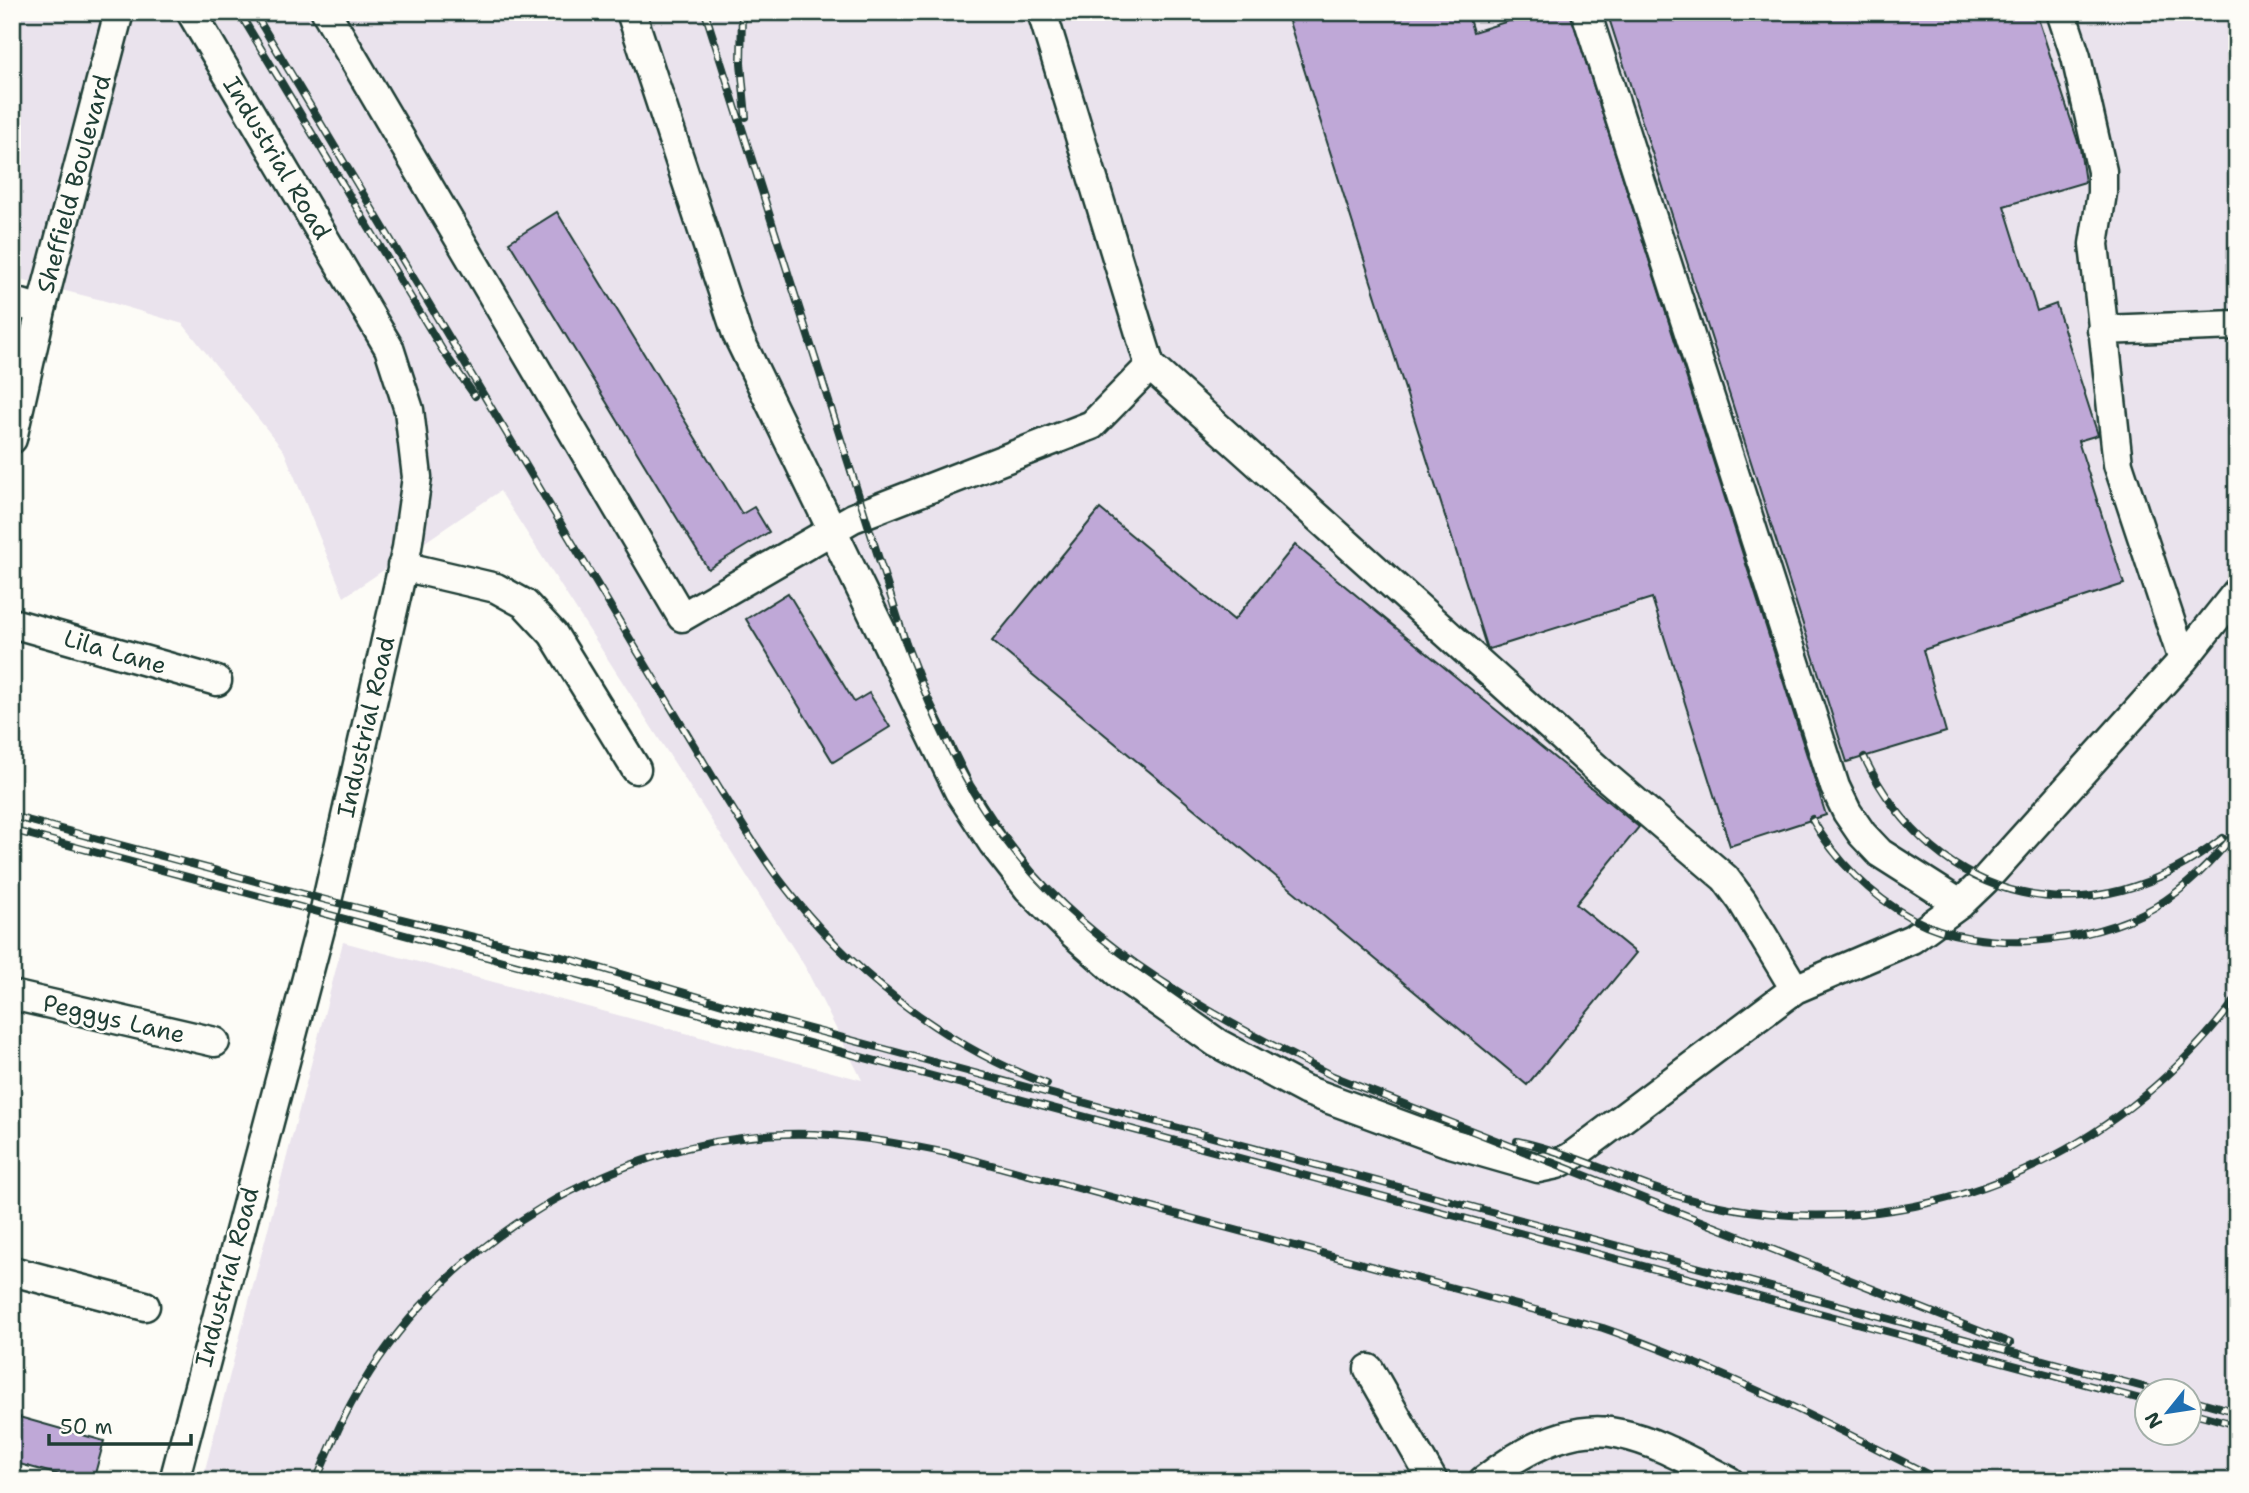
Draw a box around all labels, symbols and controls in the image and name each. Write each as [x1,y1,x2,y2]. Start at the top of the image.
street label: Sheffield Boulevard [29,71,119,297]
street label: Industrial Road [216,71,338,245]
street label: Lila Lane [60,622,170,682]
street label: Industrial Road [330,633,402,821]
street label: Peggys Lane [40,987,188,1051]
street label: Industrial Road [188,1184,266,1370]
north arrow [2134,1378,2204,1448]
scale bar [49,1402,191,1446]
text: N [2139,1407,2168,1433]
text: 50 m [60,1413,113,1441]

